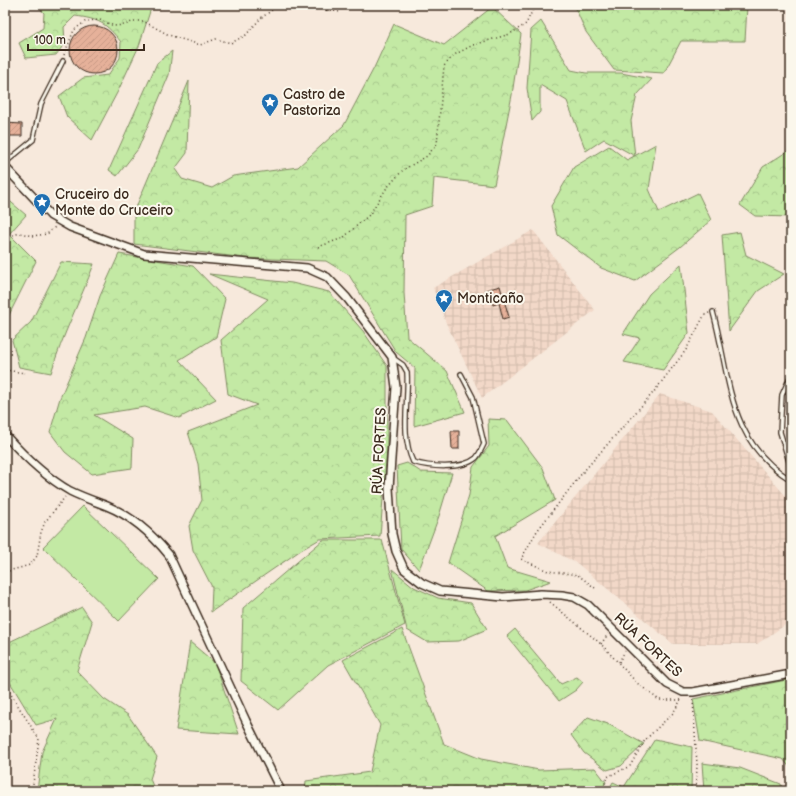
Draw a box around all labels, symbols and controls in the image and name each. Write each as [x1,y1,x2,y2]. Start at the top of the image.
scale bar [28,26,144,52]
text: 100 m [34,33,66,48]
place label: Castro de Pastoriza [283,86,345,119]
place icon: Castro de Pastoriza [260,92,280,117]
place label: Cruceiro do Monte do Cruceiro [55,186,173,219]
place icon: Cruceiro do Monte do Cruceiro [32,192,52,217]
place icon: Monticaño [434,288,454,313]
place label: Monticaño [457,290,524,307]
street label: RÚA FORTES [367,407,390,495]
street label: RÚA FORTES [610,608,686,681]

